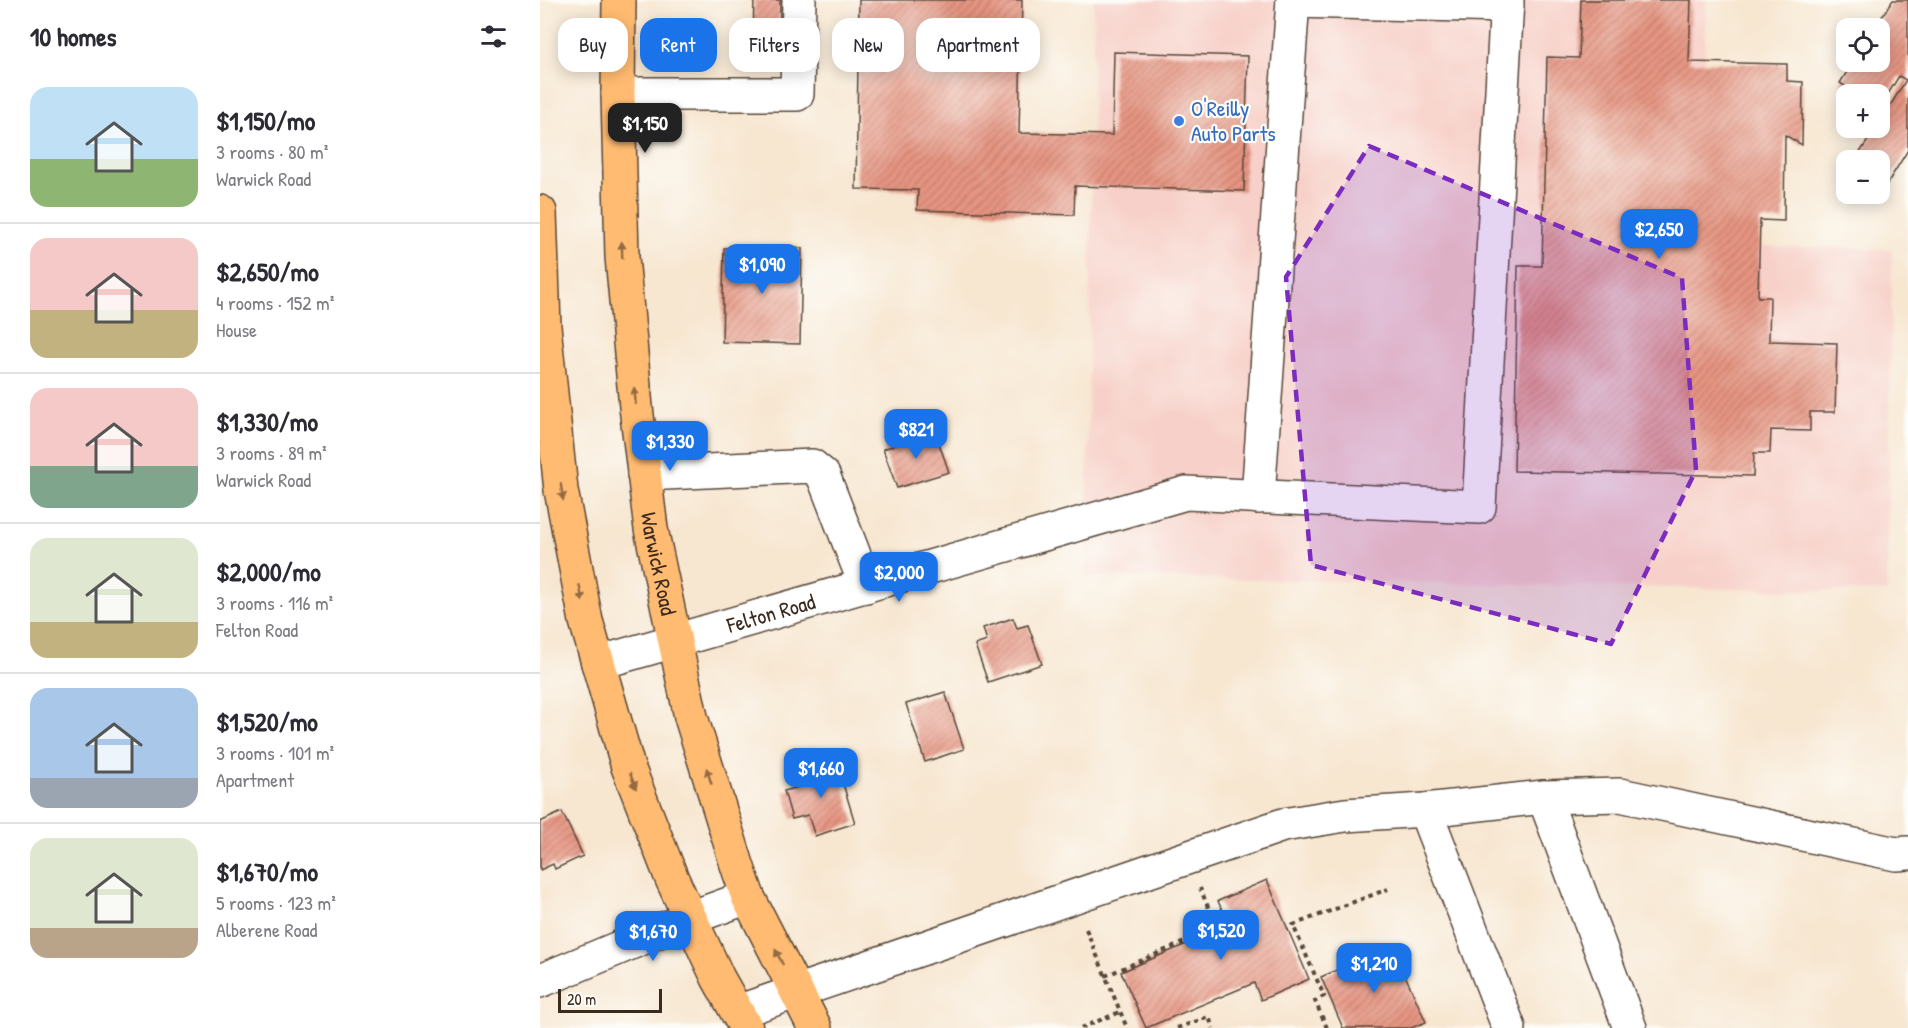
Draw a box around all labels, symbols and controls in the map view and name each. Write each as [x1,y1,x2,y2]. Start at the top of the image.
chip: Buy [558,18,628,72]
chip: Rent [640,18,717,72]
chip: Filters [729,18,820,72]
chip: New [832,18,904,72]
chip: Apartment [916,18,1040,72]
map controls [1836,18,1890,204]
button: locate [1836,18,1890,72]
text: 10 homes [30,19,117,54]
icon: filters [477,20,510,53]
button: + [1836,84,1890,138]
place label: O'Reilly Auto Parts [1191,93,1276,148]
text: $1,150/mo [216,103,315,138]
pin: $1,150 [596,103,694,154]
text: $1,150 [622,109,668,136]
icon: home [78,111,150,183]
marker: O'Reilly Auto Parts [1172,114,1186,128]
text: 3 rooms · 80 m² [216,138,328,165]
button: − [1836,150,1890,204]
text: Warwick Road [216,165,311,192]
pin: $2,650 [1610,209,1708,260]
text: $2,650 [1635,215,1683,242]
one-way arrow [617,241,626,260]
pin: $1,090 [713,244,811,295]
text: $1,090 [739,250,785,277]
text: $2,650/mo [216,254,319,289]
icon: home [78,262,150,334]
text: 4 rooms · 152 m² [216,289,334,316]
text: House [216,316,257,343]
one-way arrow [630,387,640,406]
text: $1,330/mo [216,404,318,439]
pin: $821 [880,409,952,460]
icon: home [78,412,150,484]
text: $821 [898,415,934,442]
pin: $1,330 [621,421,719,472]
text: $1,330 [646,427,694,454]
text: 3 rooms · 89 m² [216,439,327,466]
text: Warwick Road [216,466,311,493]
one-way arrow [557,483,566,502]
street label: Warwick Road [634,510,684,618]
pin: $2,000 [850,552,948,603]
text: $2,000/mo [216,554,321,589]
text: $2,000 [874,558,924,585]
icon: home [78,562,150,634]
one-way arrow [577,584,586,603]
street label: Felton Road [722,586,819,640]
text: 3 rooms · 116 m² [216,589,333,616]
text: Felton Road [216,616,298,643]
text: $1,520/mo [216,704,318,739]
icon: home [78,712,150,784]
text: 3 rooms · 101 m² [216,739,334,766]
pin: $1,660 [772,748,870,799]
text: $1,660 [798,754,844,781]
text: Apartment [216,766,294,793]
one-way arrow [704,767,713,785]
one-way arrow [629,772,638,790]
text: $1,670/mo [216,854,318,889]
icon: home [78,862,150,934]
text: 5 rooms · 123 m² [216,889,336,916]
pin: $1,520 [1172,910,1270,961]
pin: $1,670 [604,911,702,962]
text: Alberene Road [216,916,317,943]
text: $1,520 [1197,916,1245,943]
text: $1,670 [629,917,677,944]
pin: $1,210 [1325,943,1423,994]
one-way arrow [774,949,784,966]
text: $1,210 [1350,949,1398,976]
scale bar [558,986,662,1014]
text: 20 m [567,988,596,1010]

